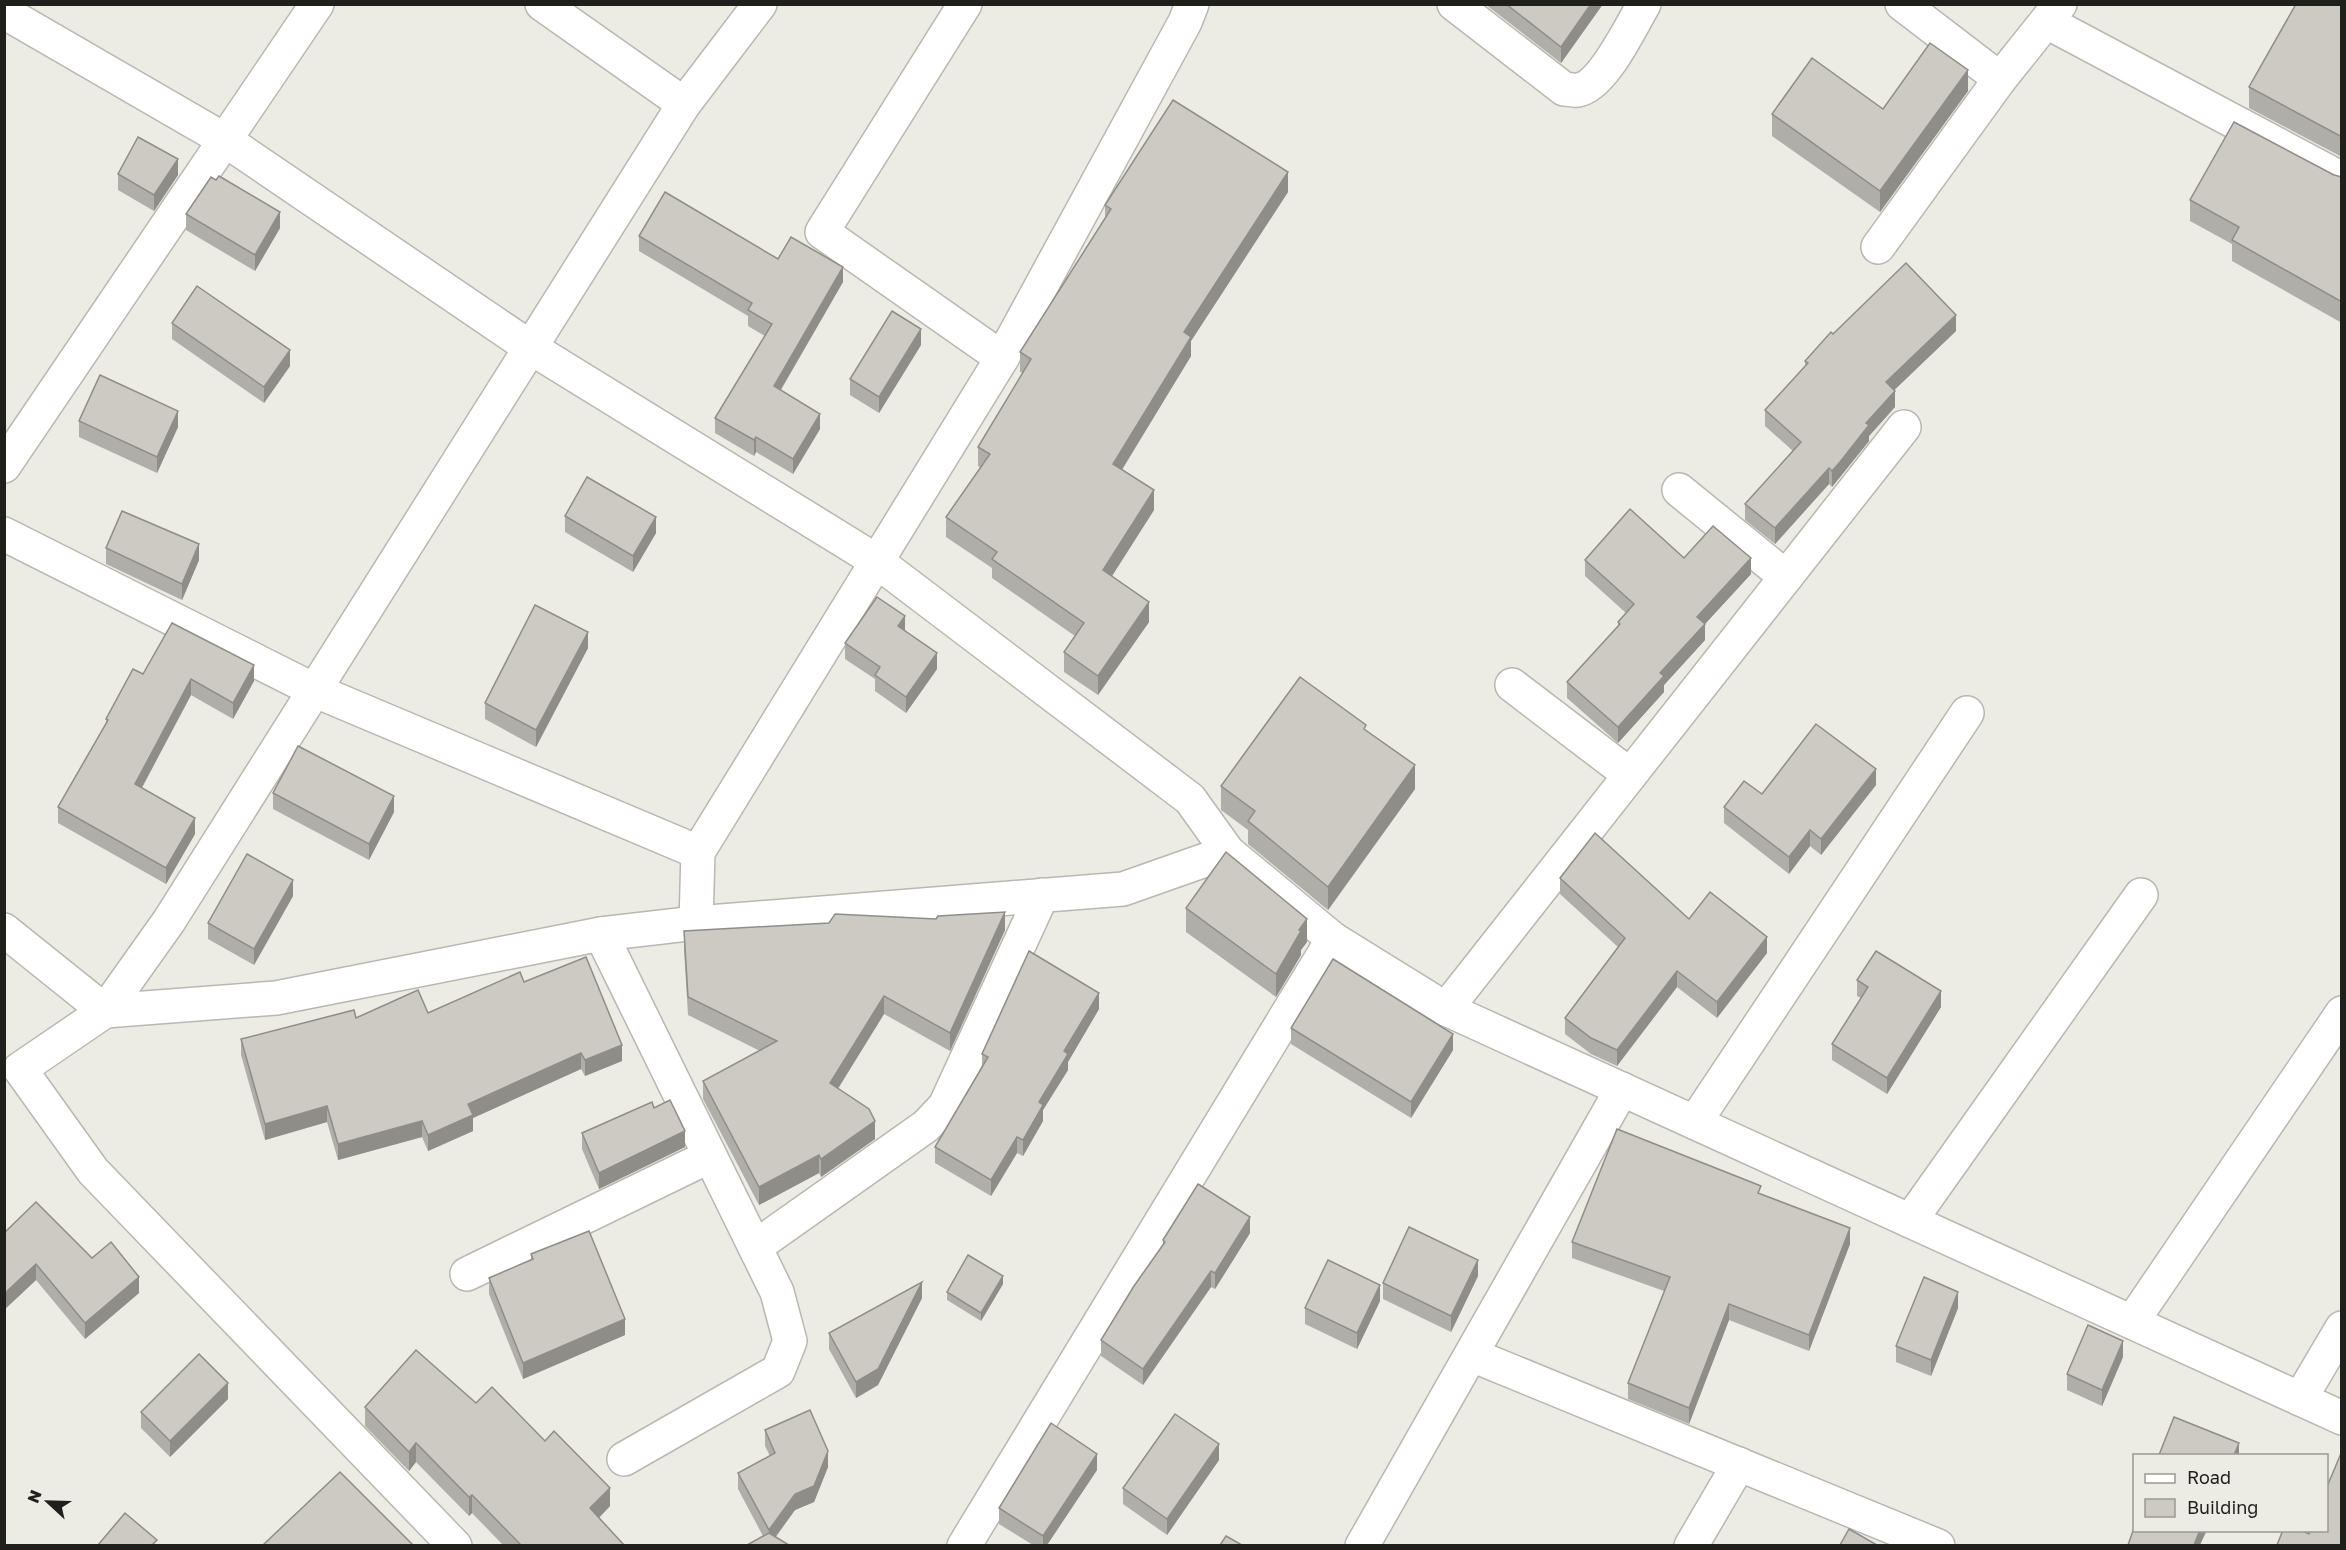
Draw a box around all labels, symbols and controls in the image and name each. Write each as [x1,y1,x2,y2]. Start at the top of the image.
legend [2133,1454,2328,1532]
text: Road [2187,1466,2231,1488]
north arrow [18,1472,78,1532]
text: N [23,1487,46,1506]
text: Building [2187,1496,2258,1518]

